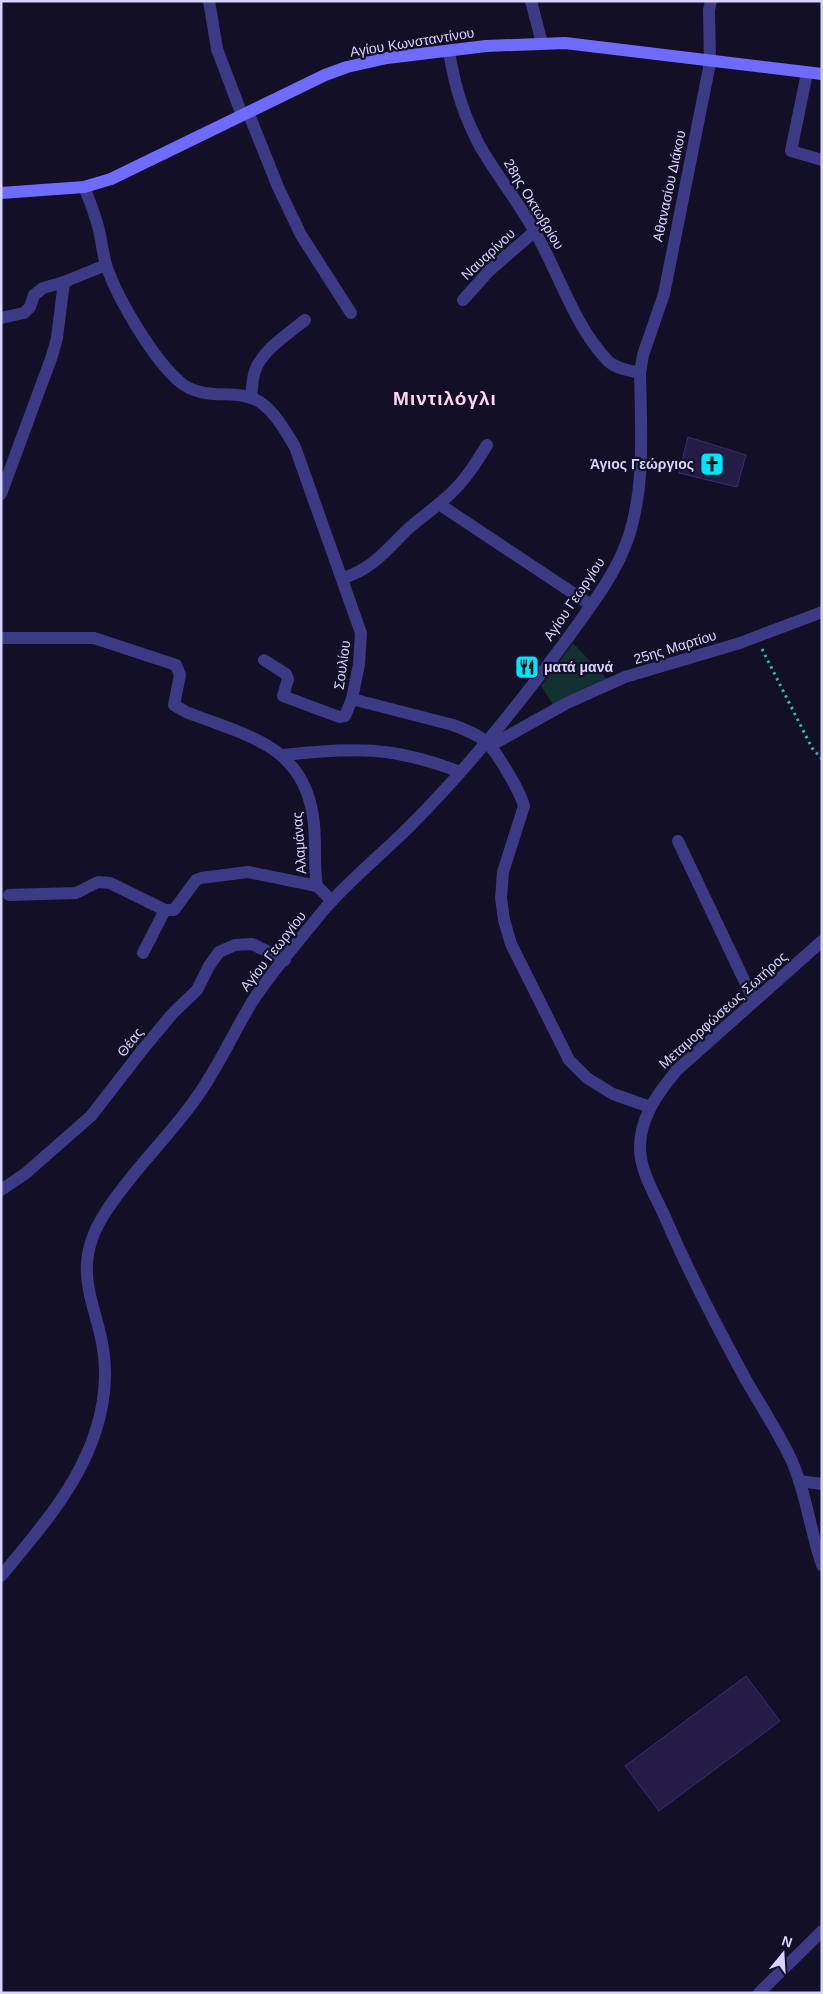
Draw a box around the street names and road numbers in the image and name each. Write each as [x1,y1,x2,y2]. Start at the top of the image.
street label: Αγίου Κωνσταντίνου [349,24,475,60]
street label: Αθανασίου Διάκου [649,129,689,243]
street label: 28ης Οκτωβρίου [501,156,567,252]
street label: Ναυαρίνου [458,225,518,283]
street label: Αγίου Γεωργίου [540,554,608,644]
street label: 25ης Μαρτίου [632,627,718,667]
street label: Σουλίου [331,639,353,691]
street label: Αλαμάνας [289,811,309,875]
street label: Αγίου Γεωργίου [237,908,309,994]
street label: Μεταμορφώσεως Σωτήρος [656,948,791,1072]
street label: Θέας [114,1024,146,1060]

